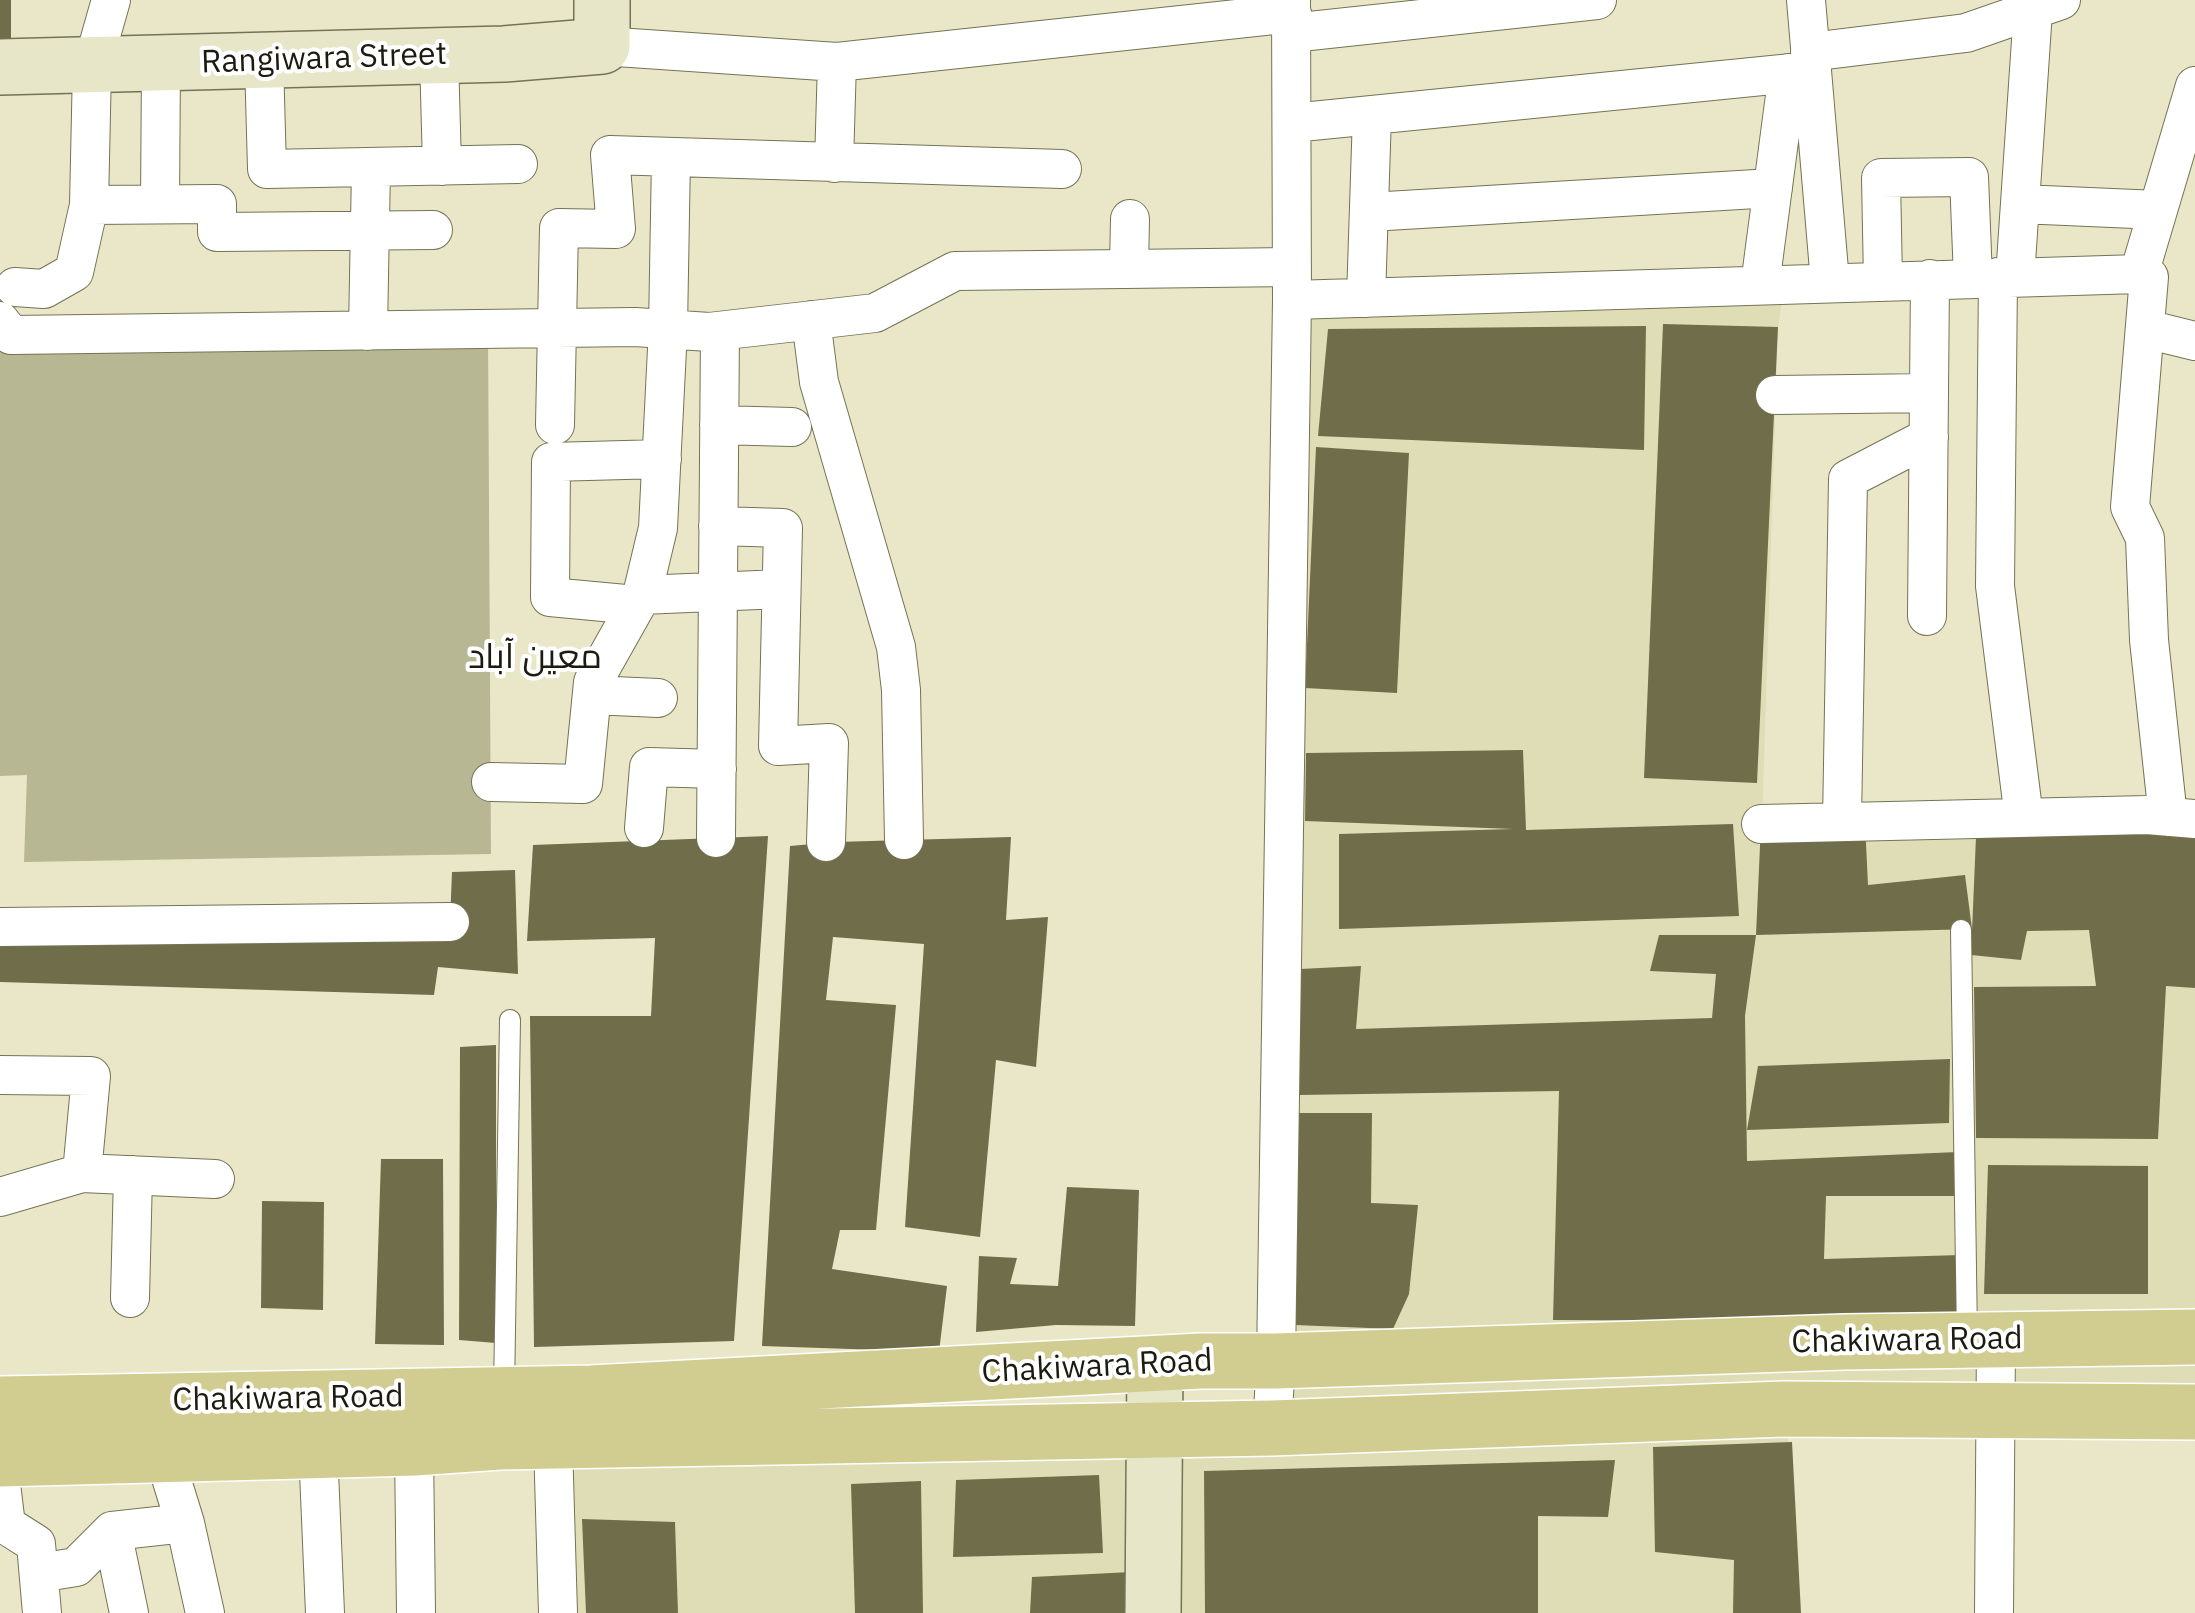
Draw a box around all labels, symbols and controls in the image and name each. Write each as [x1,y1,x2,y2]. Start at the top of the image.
street label: Rangiwara Street [201,36,447,82]
district label: معین آباد [468,637,602,679]
street label: Chakiwara Road [1791,1320,2023,1362]
street label: Chakiwara Road [981,1342,1213,1392]
street label: Chakiwara Road [172,1378,404,1420]

